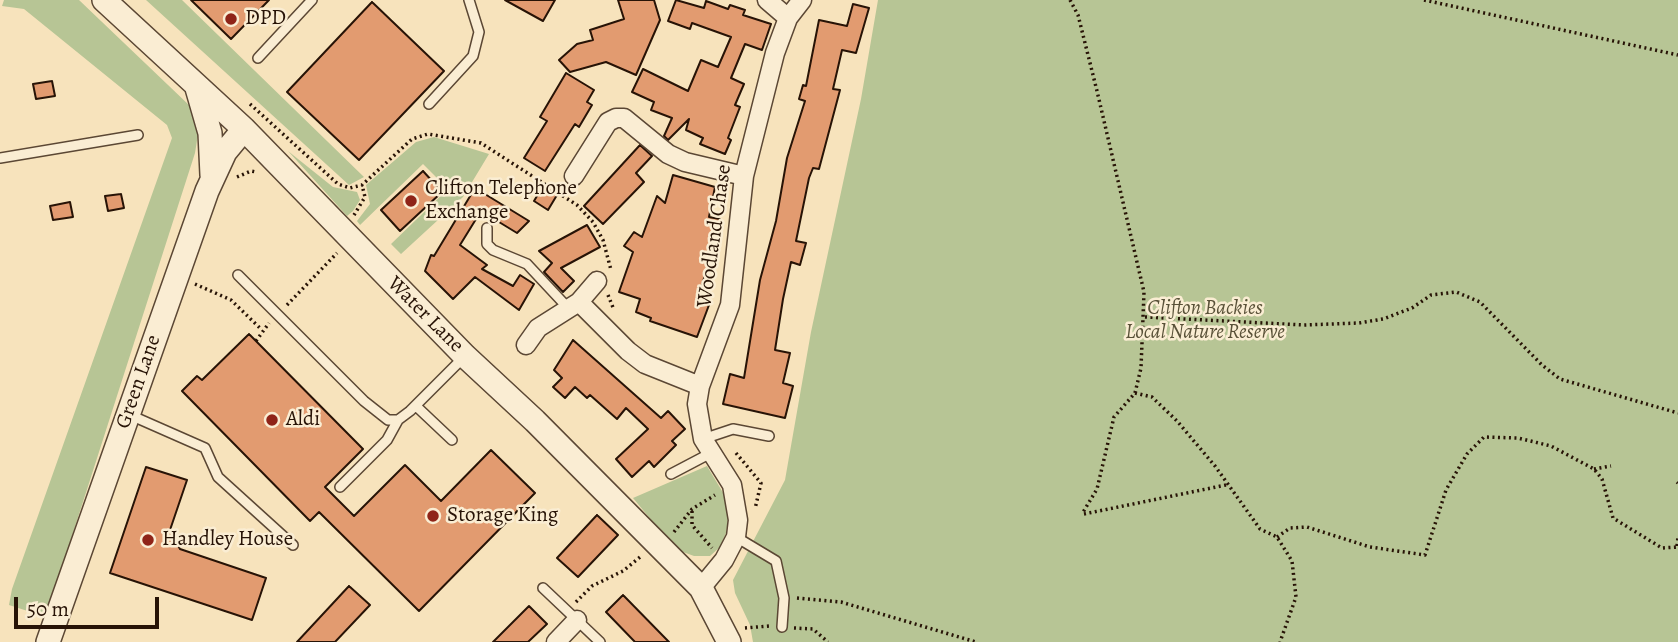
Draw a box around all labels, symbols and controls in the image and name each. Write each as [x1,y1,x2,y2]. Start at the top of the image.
place label: DPD [245,6,286,32]
marker: DPD [223,11,239,27]
street label: Woodland Chase [692,163,738,309]
place label: Clifton Telephone Exchange [425,176,577,226]
marker: Clifton Telephone Exchange [403,193,419,209]
street label: Water Lane [382,272,468,358]
park label: Clifton Backies Local Nature Reserve [1125,296,1285,346]
street label: Green Lane [111,332,167,432]
place label: Aldi [286,407,320,433]
marker: Aldi [264,412,280,428]
place label: Storage King [447,503,558,529]
marker: Storage King [425,508,441,524]
place label: Handley House [162,527,293,553]
marker: Handley House [140,532,156,548]
scale bar [18,582,163,626]
text: 50 m [27,595,69,623]

